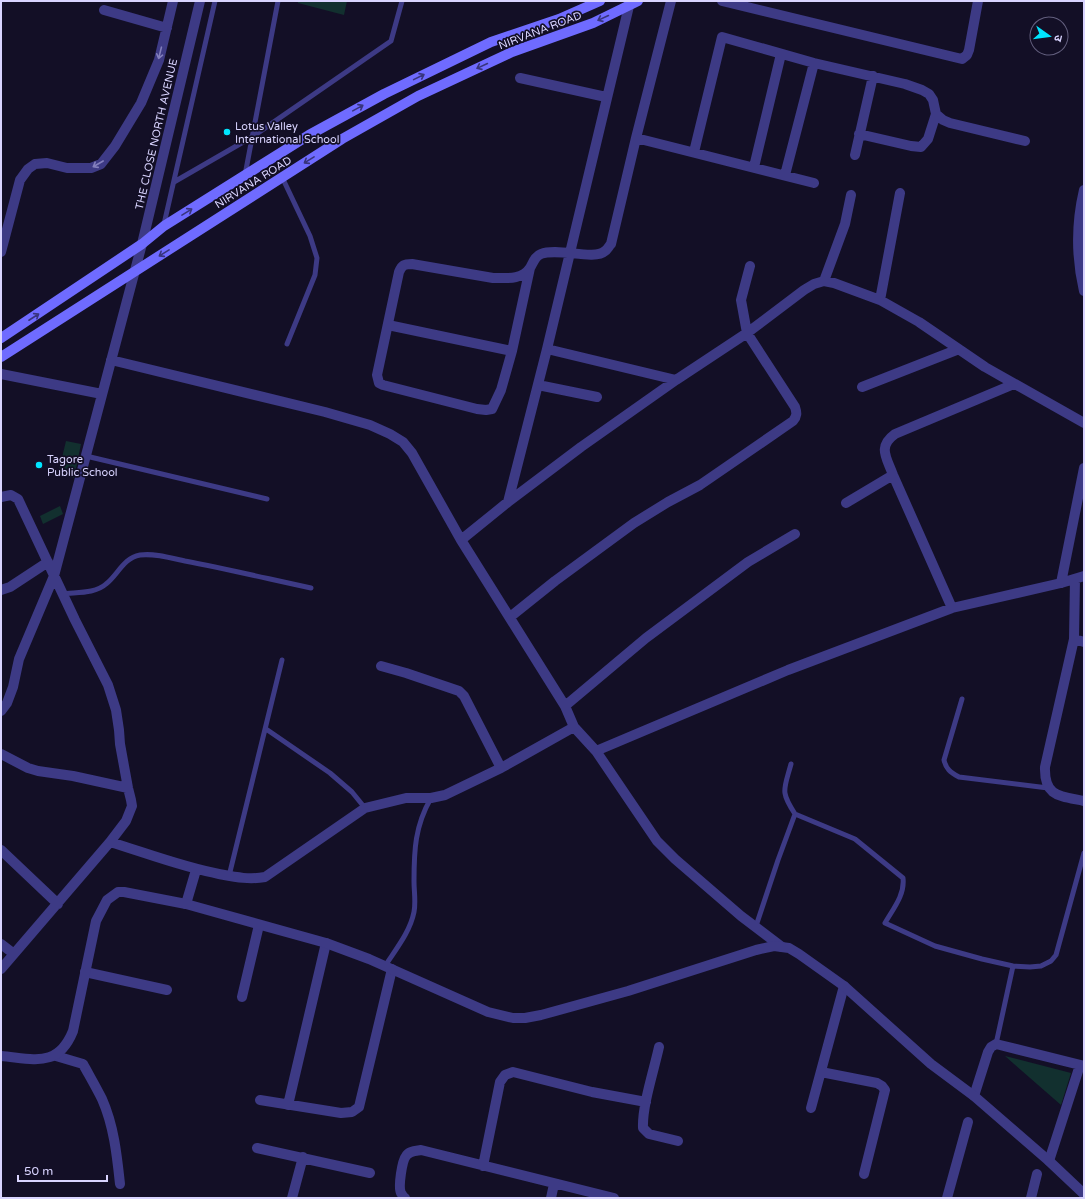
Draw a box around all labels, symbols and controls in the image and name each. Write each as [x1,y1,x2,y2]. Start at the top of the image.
street label: NIRVANA ROAD [497,9,584,52]
one-way arrow [598,15,610,22]
north arrow [1029,16,1069,56]
text: उ [1051,34,1065,44]
one-way arrow [156,46,164,59]
street label: THE CLOSE NORTH AVENUE [133,57,180,211]
one-way arrow [477,63,489,70]
one-way arrow [413,73,425,80]
one-way arrow [352,104,364,112]
place label: Lotus Valley International School [235,120,339,146]
marker: Lotus Valley International School [222,127,232,137]
street label: NIRVANA ROAD [212,154,294,211]
one-way arrow [304,156,315,164]
one-way arrow [92,161,104,169]
one-way arrow [181,207,193,215]
one-way arrow [158,249,170,257]
one-way arrow [28,312,40,320]
place label: Tagore Public School [47,453,118,479]
marker: Tagore Public School [34,460,44,470]
scale bar [18,1157,107,1183]
text: 50 m [24,1164,53,1178]

